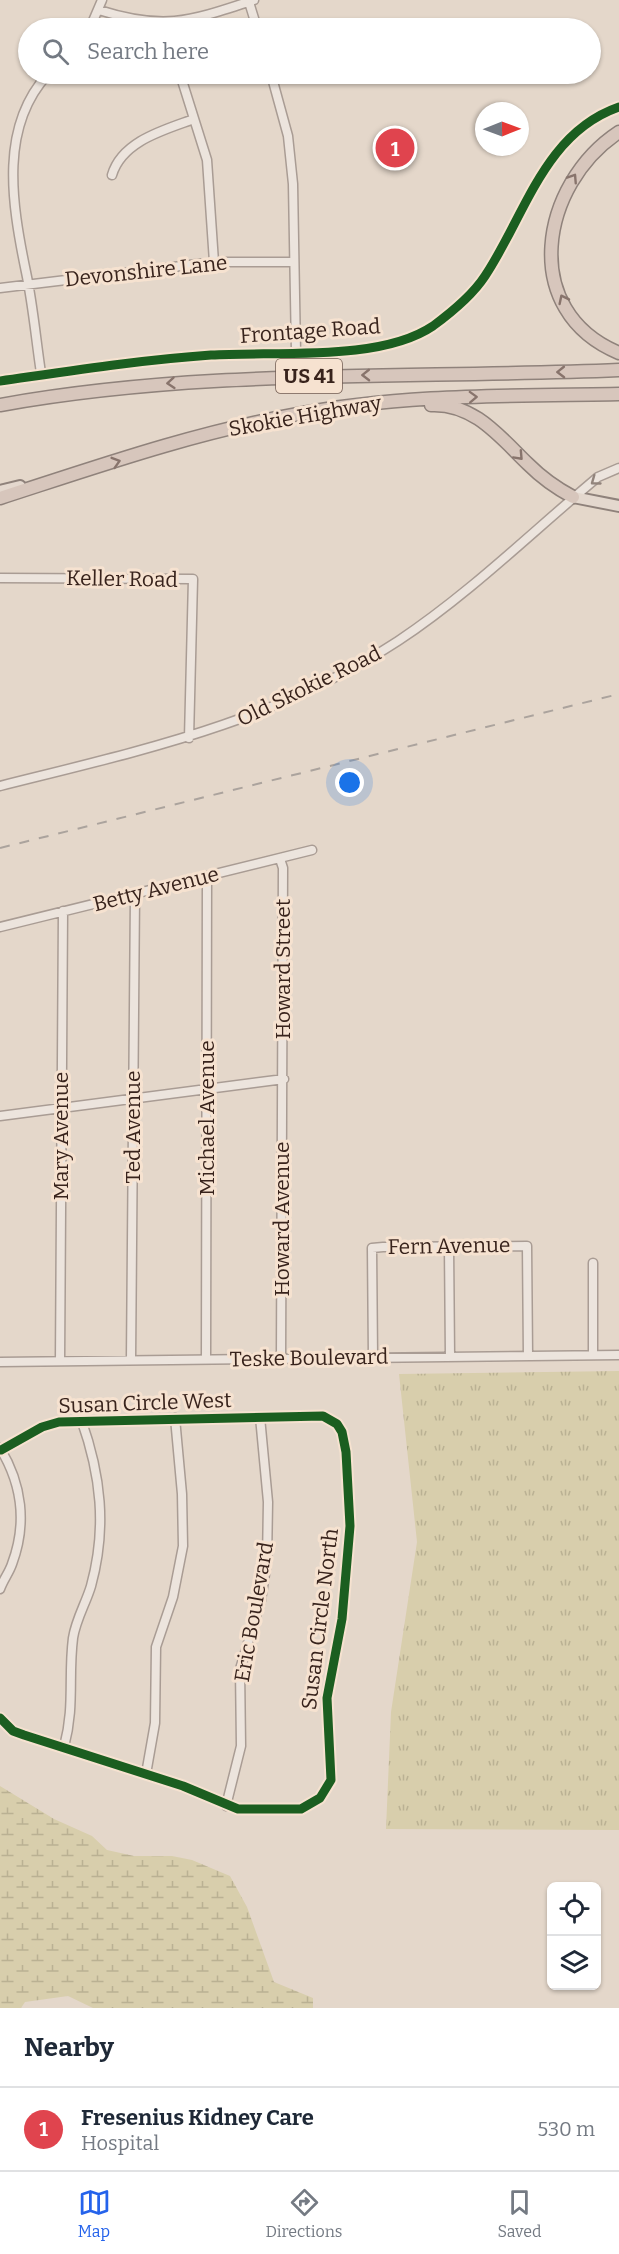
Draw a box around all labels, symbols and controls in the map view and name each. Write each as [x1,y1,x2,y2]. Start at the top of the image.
search box [18,18,601,84]
icon: search [39,35,72,68]
text: Search here [87,38,209,65]
north arrow [475,102,529,156]
pin: 1 [376,126,414,170]
one-way arrow [566,174,577,185]
street label: Devonshire Lane [63,250,229,292]
one-way arrow [559,295,571,306]
street label: Frontage Road [239,313,381,349]
road number: US 41 [276,359,342,393]
one-way arrow [556,366,565,378]
one-way arrow [361,369,370,381]
one-way arrow [166,376,175,389]
street label: Skokie Highway [227,390,384,442]
one-way arrow [469,391,478,403]
one-way arrow [512,448,523,459]
one-way arrow [110,457,121,469]
one-way arrow [590,474,601,485]
street label: Keller Road [66,565,178,593]
street label: Old Skokie Road [233,640,385,732]
your location [335,768,364,797]
street label: Betty Avenue [90,861,222,917]
street label: Howard Street [270,898,296,1039]
street label: Michael Avenue [194,1040,220,1196]
street label: Ted Avenue [120,1070,146,1184]
street label: Mary Avenue [48,1072,74,1200]
street label: Howard Avenue [269,1141,295,1297]
street label: Fern Avenue [387,1232,511,1260]
street label: Teske Boulevard [230,1344,388,1372]
street label: Susan Circle West [58,1387,233,1419]
street label: Susan Circle North [296,1527,344,1711]
street label: Eric Boulevard [229,1540,279,1684]
map controls [547,1882,601,1990]
button: locate [547,1882,601,1936]
button: layers [547,1936,601,1990]
text: Nearby [24,2032,114,2063]
text: Fresenius Kidney Care [81,2104,314,2131]
text: 1 [39,2117,48,2141]
text: 530 m [537,2117,595,2141]
text: Hospital [81,2131,159,2155]
tab: Map [78,2186,111,2241]
tab: Directions [266,2186,343,2241]
tab: Saved [498,2186,541,2241]

